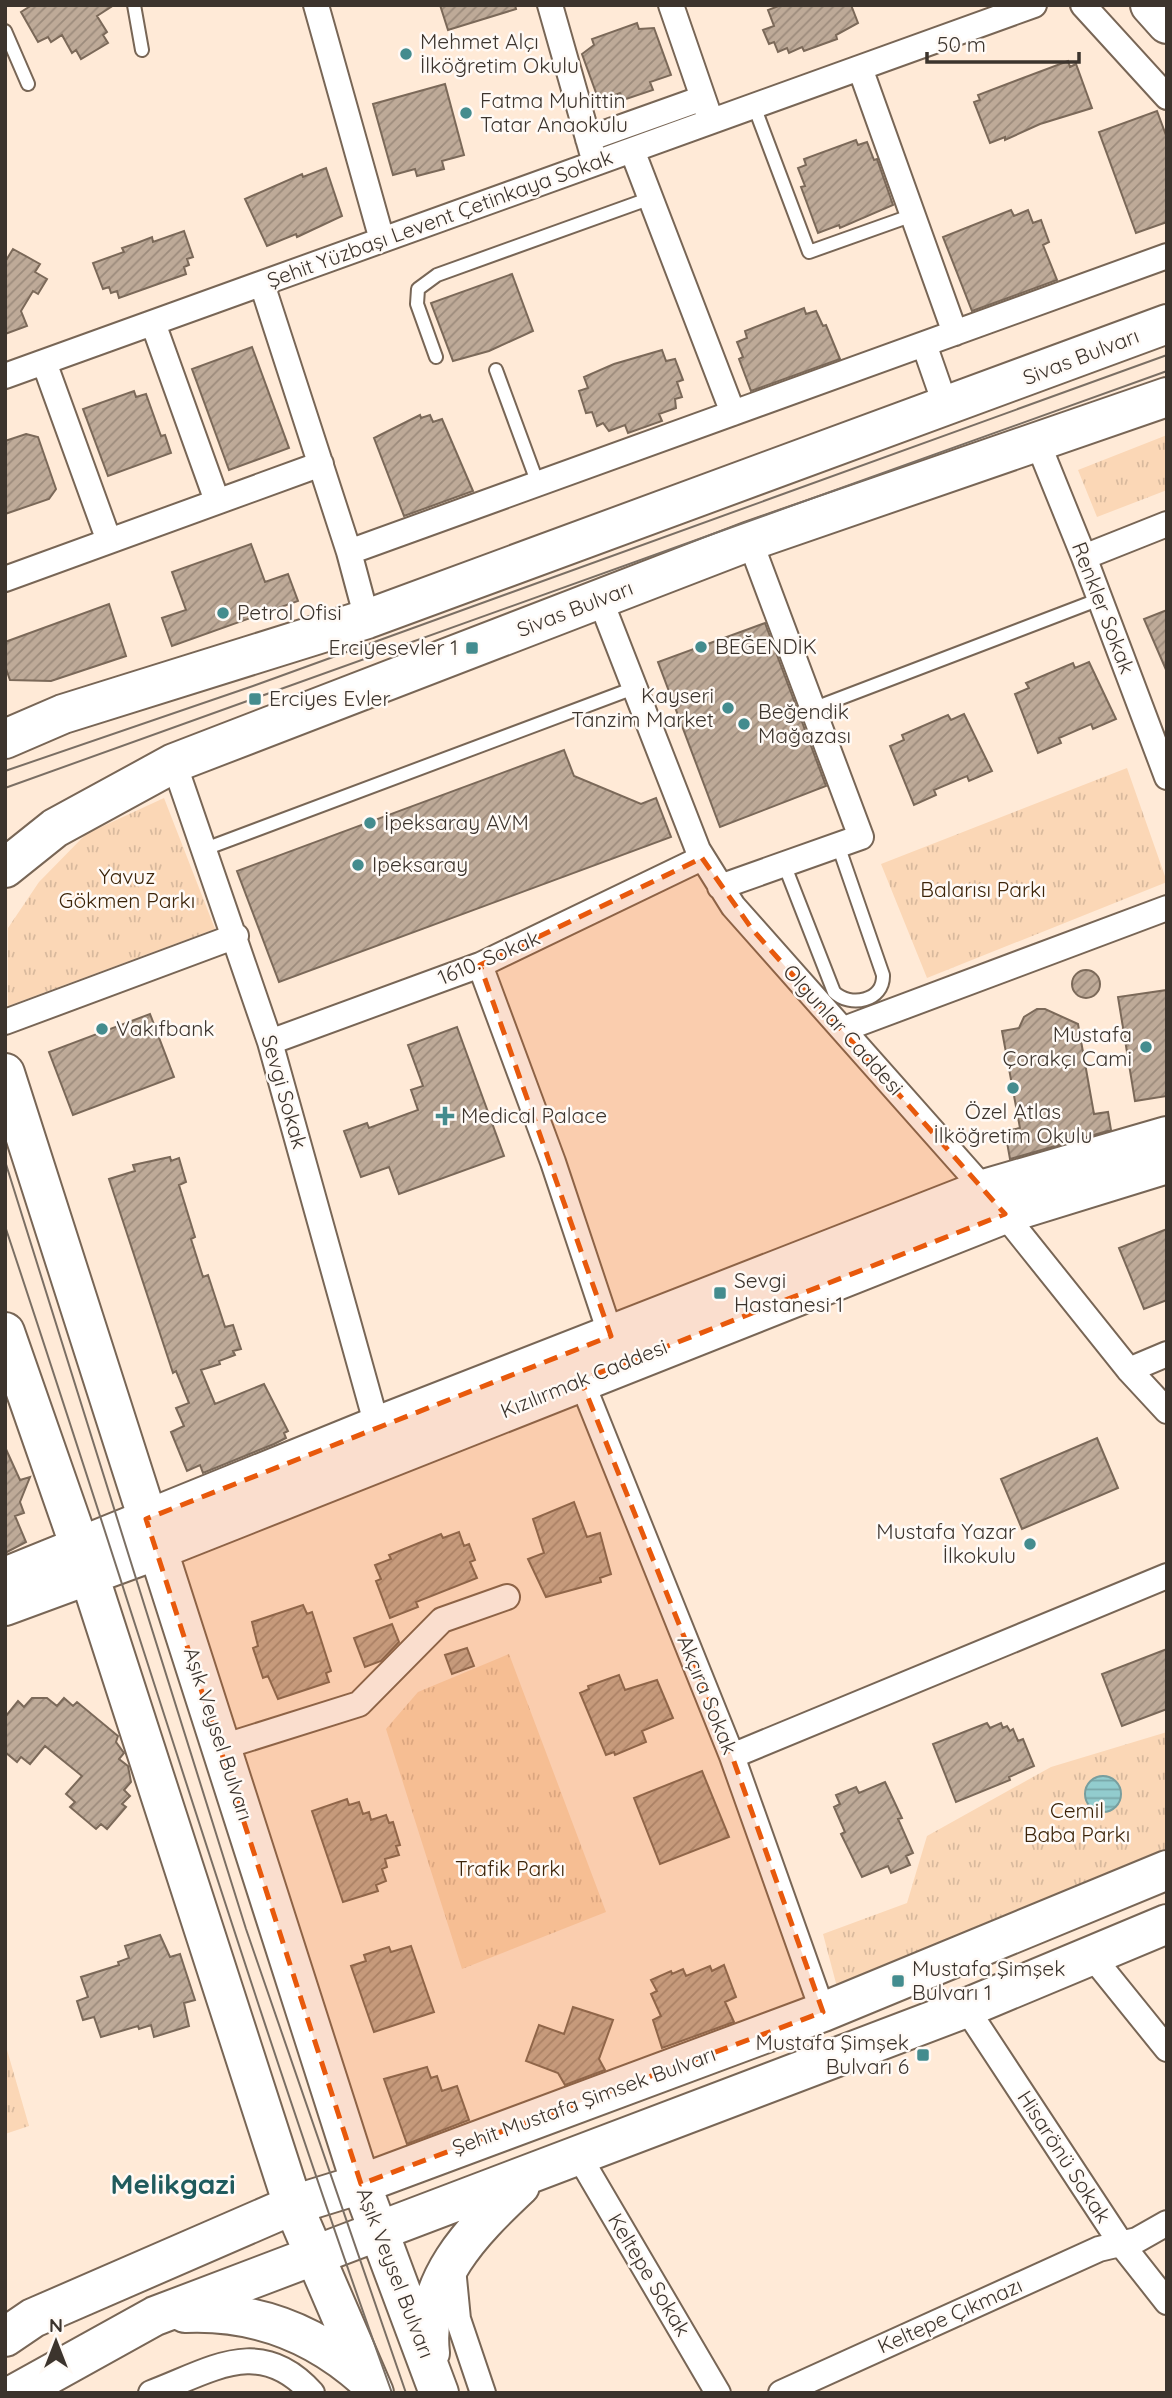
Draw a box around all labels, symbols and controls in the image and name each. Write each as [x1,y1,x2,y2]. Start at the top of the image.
scale bar [927,21,1079,65]
place label: Mehmet Alçı İlköğretim Okulu [420,28,579,78]
text: 50 m [937,31,986,57]
marker: Mehmet Alçı İlköğretim Okulu [398,46,414,62]
place label: Fatma Muhittin Tatar Anaokulu [480,87,628,137]
marker: Fatma Muhittin Tatar Anaokulu [458,105,474,121]
street label: Şehit Yüzbaşı Levent Çetinkaya Sokak [263,143,616,293]
street label: Sivas Bulvarı [1019,322,1142,390]
street label: Renkler Sokak [1067,538,1141,677]
street label: Sivas Bulvarı [513,574,636,642]
place label: Petrol Ofisi [237,599,342,625]
marker: Petrol Ofisi [215,605,231,621]
place label: BEĞENDİK [715,633,817,659]
place label: Erciyesevler 1 [329,634,458,660]
marker: BEĞENDİK [693,639,709,655]
marker: Erciyesevler 1 [464,640,480,656]
place label: Kayseri Tanzim Market [571,682,714,732]
place label: Erciyes Evler [269,685,391,711]
marker: Erciyes Evler [247,691,263,707]
place label: Beğendik Mağazası [758,698,851,748]
marker: Kayseri Tanzim Market [720,700,736,716]
marker: Beğendik Mağazası [736,716,752,732]
place label: İpeksaray AVM [384,809,529,835]
marker: İpeksaray AVM [362,815,378,831]
place label: Ipeksaray [372,851,468,877]
marker: Ipeksaray [350,857,366,873]
park label: Yavuz Gökmen Parkı [59,863,195,913]
park label: Balarısı Parkı [920,876,1046,902]
street label: 1610. Sokak [434,924,544,990]
street label: Olgunlar Caddesi [778,959,909,1100]
place label: Vakıfbank [116,1015,215,1041]
marker: Vakıfbank [94,1021,110,1037]
place label: Mustafa Çorakçı Cami [1003,1021,1132,1071]
street label: Sevgi Sokak [256,1032,314,1152]
marker: Mustafa Çorakçı Cami [1138,1039,1154,1055]
marker: Özel Atlas İlköğretim Okulu [1005,1080,1021,1096]
place label: Özel Atlas İlköğretim Okulu [934,1098,1092,1148]
place label: Medical Palace [461,1102,607,1128]
marker: Medical Palace [435,1106,455,1126]
place label: Sevgi Hastanesi 1 [734,1267,843,1317]
marker: Sevgi Hastanesi 1 [712,1285,728,1301]
street label: Kızılırmak Caddesi [496,1333,671,1423]
place label: Mustafa Yazar İlkokulu [876,1518,1016,1568]
marker: Mustafa Yazar İlkokulu [1022,1536,1038,1552]
street label: Akçıra Sokak [672,1631,744,1758]
street label: Aşık Veysel Bulvarı [179,1644,259,1824]
park label: Cemil Baba Parkı [1024,1797,1130,1847]
park label: Trafik Parkı [455,1855,565,1881]
place label: Mustafa Şimşek Bulvarı 1 [912,1955,1065,2005]
marker: Mustafa Şimşek Bulvarı 1 [890,1973,906,1989]
place label: Mustafa Şimşek Bulvarı 6 [756,2029,909,2079]
street label: Şehit Mustafa Şimsek Bulvarı [448,2040,719,2160]
marker: Mustafa Şimşek Bulvarı 6 [915,2047,931,2063]
street label: Hisarönü Sokak [1012,2085,1117,2228]
district label: Melikgazi [110,2166,236,2201]
street label: Aşık Veysel Bulvarı [351,2184,440,2362]
street label: Keltepe Sokak [603,2208,697,2341]
street label: Keltepe Çıkmazı [873,2272,1026,2359]
north arrow [21,2307,91,2377]
text: N [49,2313,63,2337]

